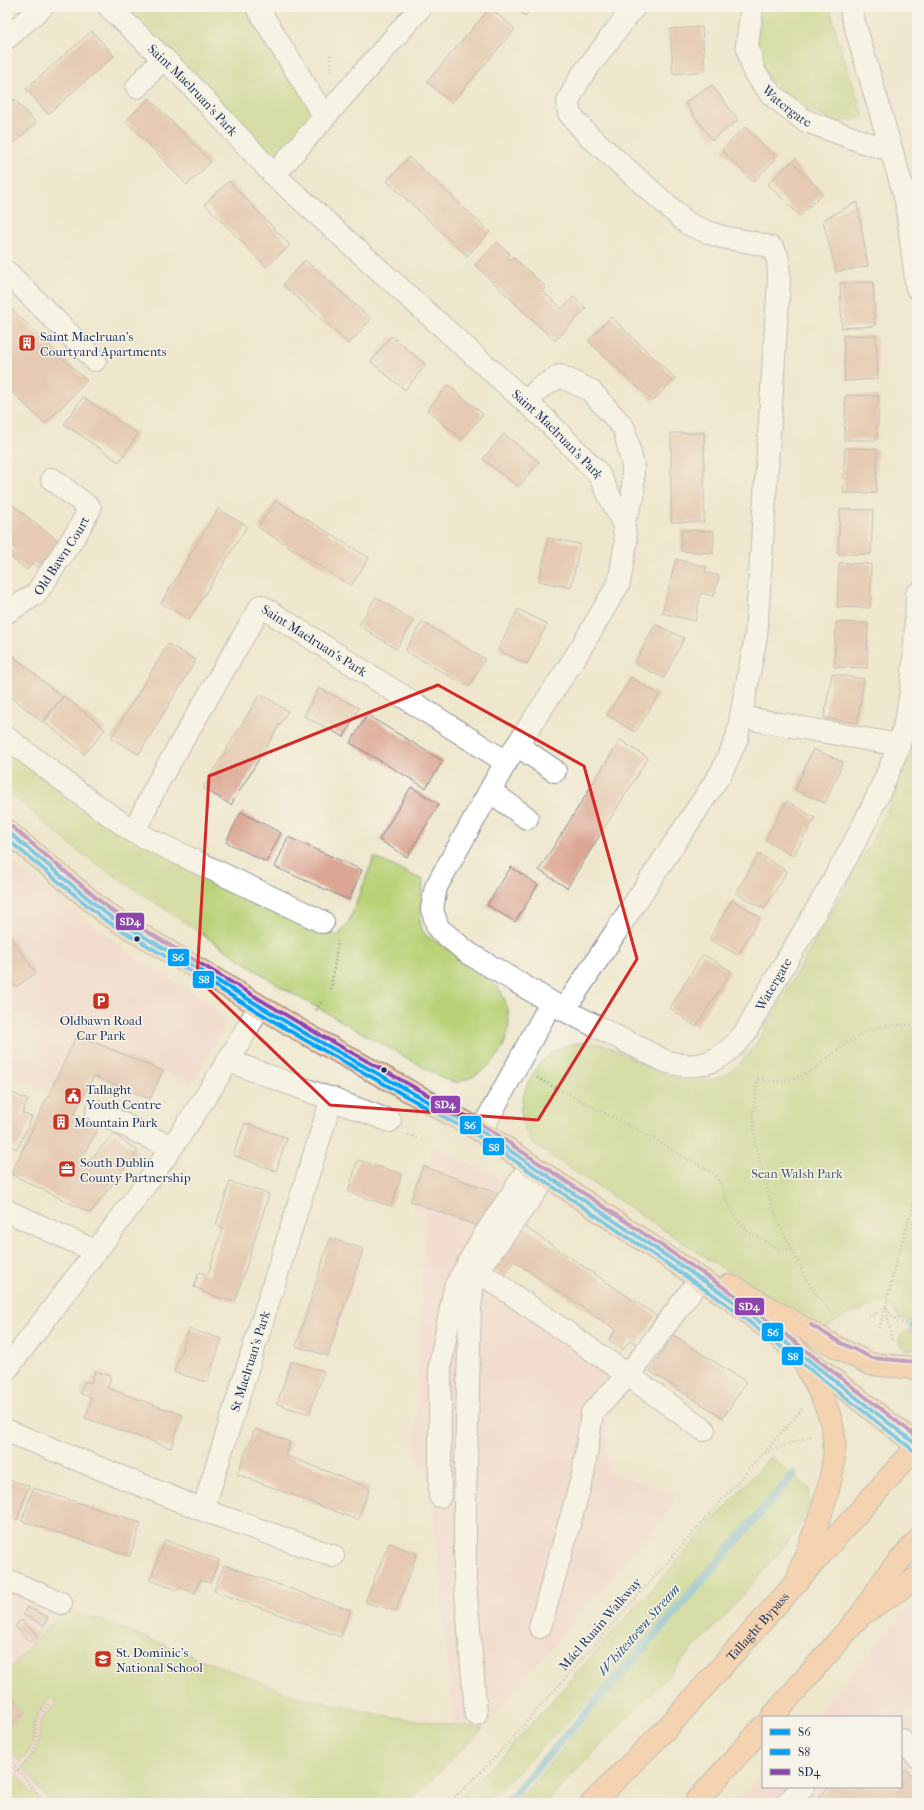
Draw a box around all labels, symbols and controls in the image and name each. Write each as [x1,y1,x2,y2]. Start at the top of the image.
street label: Saint Maelruan's Park [145,41,241,139]
street label: Watergate [759,81,814,130]
place label: Saint Maelruan's Courtyard Apartments [40,329,167,359]
building icon: Saint Maelruan's Courtyard Apartments [17,333,37,353]
street label: Saint Maelruan's Park [509,386,607,481]
street label: Old Bawn Court [30,513,92,598]
street label: Saint Maelruan's Park [259,601,370,679]
line badge: SD4 [115,912,145,931]
text: SD4 [120,915,141,928]
unlabelled marker [132,934,142,944]
line badge: S6 [167,948,190,967]
text: S6 [172,951,185,964]
street label: Watergate [751,954,795,1014]
line badge: S8 [192,970,215,989]
text: S8 [198,973,210,986]
parking icon: Oldbawn Road Car Park [91,991,111,1011]
place label: Oldbawn Road Car Park [60,1013,143,1043]
unlabelled marker [379,1065,389,1075]
place label: Tallaght Youth Centre [85,1082,162,1112]
public building icon: Tallaght Youth Centre [63,1086,83,1106]
line badge: SD4 [430,1095,461,1114]
text: SD4 [435,1098,456,1111]
building icon: Mountain Park [51,1112,71,1132]
place label: Mountain Park [74,1115,158,1130]
line badge: S6 [459,1115,482,1135]
text: S6 [464,1119,477,1132]
line badge: S8 [482,1137,505,1156]
text: S8 [488,1141,500,1154]
place label: South Dublin County Partnership [80,1155,191,1185]
office icon: South Dublin County Partnership [57,1159,77,1179]
park label: Sean Walsh Park [751,1166,843,1181]
line badge: SD4 [734,1297,765,1316]
text: SD4 [739,1300,760,1313]
street label: St Maelruan's Park [227,1309,272,1413]
line badge: S6 [761,1322,784,1342]
text: S6 [767,1326,780,1339]
line badge: S8 [781,1346,804,1366]
text: S8 [787,1350,799,1363]
street label: Máel Ruain Walkway [556,1574,645,1673]
water label: Whitestown Stream [594,1581,684,1679]
street label: Tallaght Bypass [723,1589,792,1664]
place label: St. Dominic's National School [116,1645,203,1675]
school or university icon: St. Dominic's National School [93,1649,113,1669]
legend [762,1716,902,1788]
text: S6 [798,1725,811,1739]
text: S8 [798,1745,810,1759]
text: SD4 [798,1765,821,1779]

